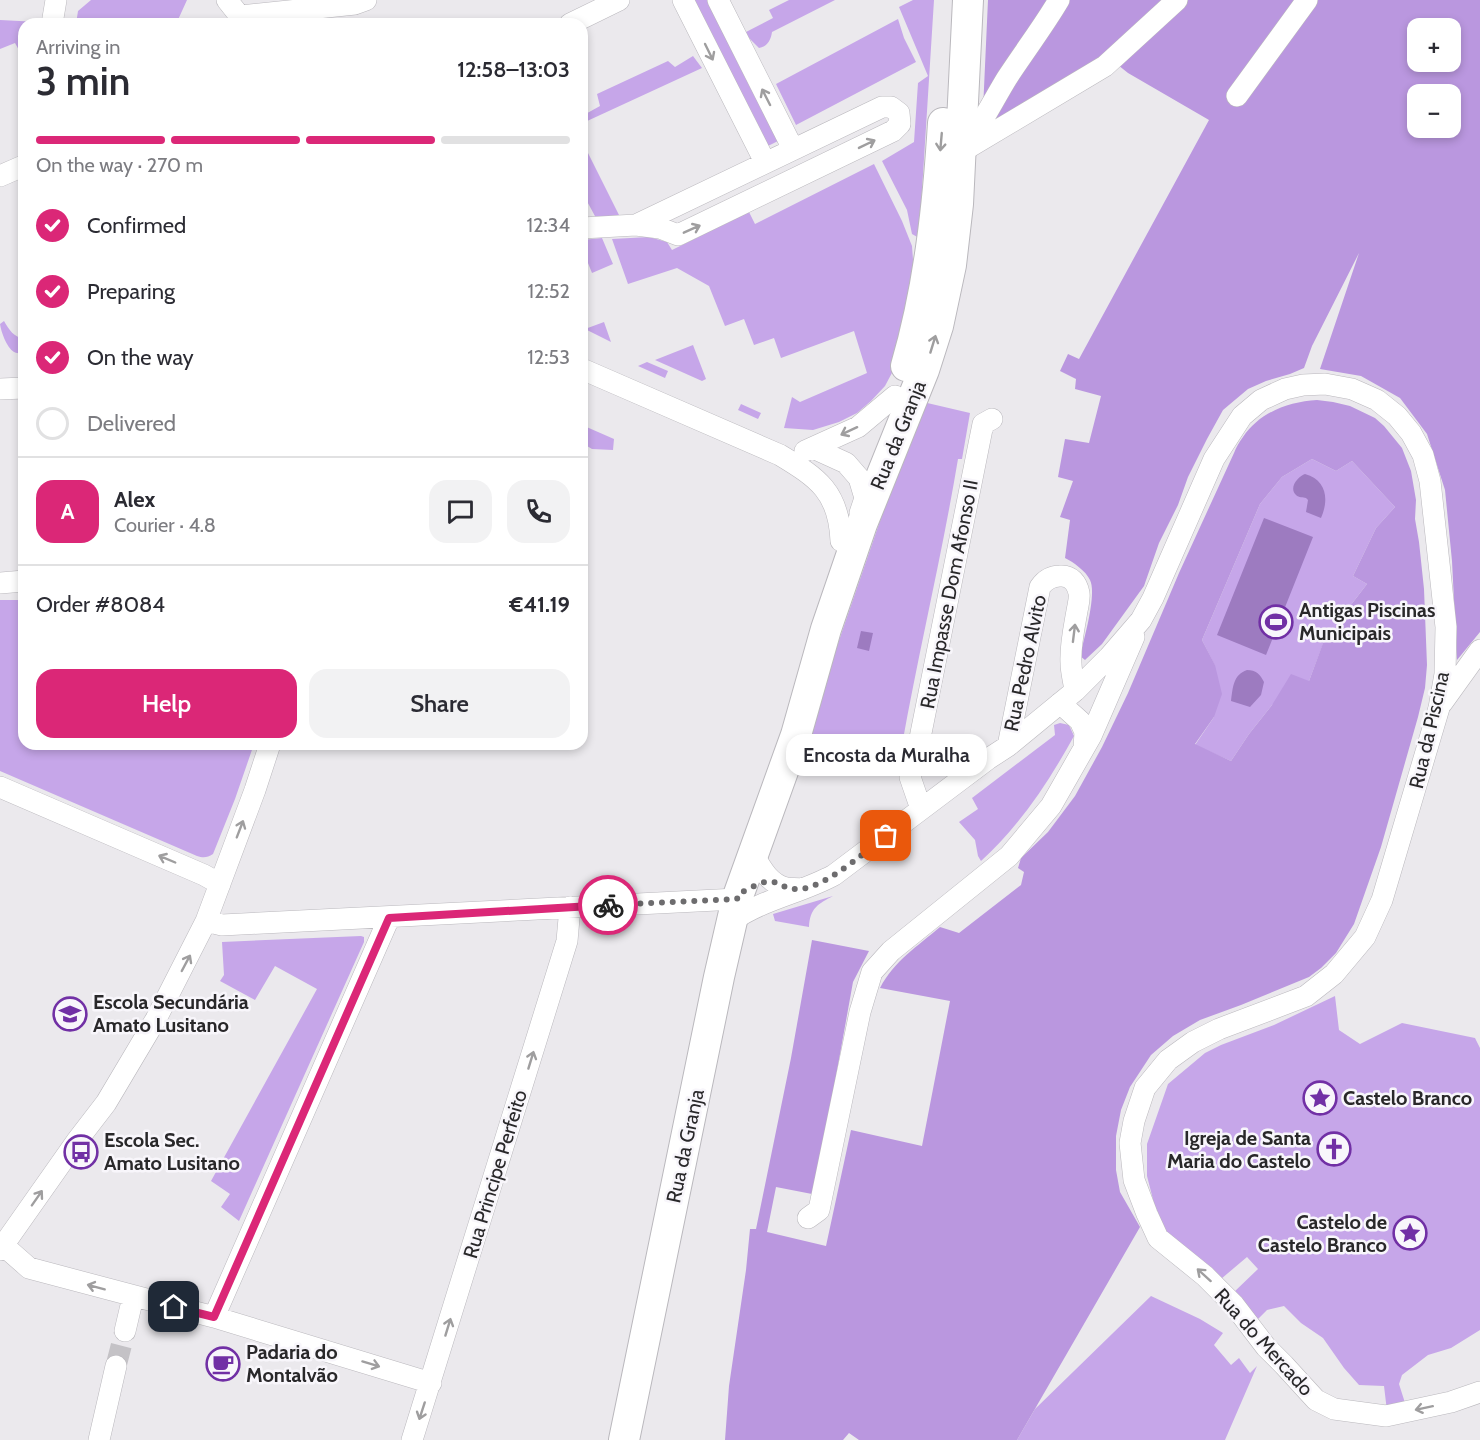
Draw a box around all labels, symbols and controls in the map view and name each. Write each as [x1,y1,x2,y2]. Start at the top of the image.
map controls [1407,18,1461,138]
button: + [1407,18,1461,72]
text: Arriving in [36,35,120,59]
one-way arrow [704,43,716,61]
text: 12:58–13:03 [457,56,570,83]
text: 3 min [36,57,130,105]
button: − [1407,84,1461,138]
one-way arrow [760,88,772,106]
one-way arrow [936,132,947,152]
one-way arrow [858,137,876,149]
text: On the way · 270 m [36,153,203,177]
icon: check [36,209,69,242]
text: Confirmed [87,212,186,239]
text: 12:34 [526,213,570,237]
one-way arrow [683,223,701,234]
icon: check [36,275,69,308]
text: Preparing [87,278,175,305]
text: 12:52 [528,279,570,303]
one-way arrow [928,335,939,354]
icon: check [36,341,69,374]
text: On the way [87,344,194,371]
text: 12:53 [527,345,570,369]
street label: Rua da Granja [865,376,931,493]
text: Delivered [87,410,176,437]
one-way arrow [840,425,858,437]
street label: Rua Impasse Dom Afonso II [915,477,983,711]
button: chat [429,480,492,543]
button: phone [507,480,570,543]
text: Alex [114,486,155,513]
text: A [61,498,74,525]
text: Courier · 4.8 [114,513,216,537]
text: Order #8084 [36,591,165,618]
text: €41.19 [509,591,570,618]
street label: Rua Pedro Alvito [999,593,1051,733]
place label: Antigas Piscinas Municipais [1299,598,1435,645]
sports icon: Antigas Piscinas Municipais [1258,604,1294,640]
one-way arrow [1068,624,1079,643]
button: Help [36,669,297,738]
button: Share [309,669,570,738]
street label: Rua da Piscina [1404,669,1454,791]
callout: Encosta da Muralha [786,734,986,776]
text: Encosta da Muralha [803,743,970,767]
pin [860,810,911,861]
icon: bag [869,819,902,852]
one-way arrow [236,820,247,839]
one-way arrow [158,853,177,864]
courier [578,875,638,935]
icon: bike [592,889,625,922]
one-way arrow [181,954,192,972]
place label: Escola Secundária Amato Lusitano [93,990,249,1037]
school or university icon: Escola Secundária Amato Lusitano [52,996,88,1032]
one-way arrow [526,1051,537,1070]
place icon: Castelo Branco [1302,1080,1338,1116]
place label: Castelo Branco [1343,1086,1472,1110]
street label: Rua Principe Perfeito [458,1087,532,1261]
street label: Rua da Granja [661,1087,709,1205]
place label: Igreja de Santa Maria do Castelo [1167,1126,1311,1173]
place label: Escola Sec. Amato Lusitano [104,1128,240,1175]
church icon: Igreja de Santa Maria do Castelo [1316,1131,1352,1167]
bus stop icon: Escola Sec. Amato Lusitano [63,1134,99,1170]
one-way arrow [31,1191,43,1207]
place label: Castelo de Castelo Branco [1258,1210,1387,1257]
place icon: Castelo de Castelo Branco [1392,1215,1428,1251]
one-way arrow [1197,1268,1212,1282]
one-way arrow [87,1280,106,1292]
pin [148,1281,199,1332]
street label: Rua do Mercado [1210,1283,1318,1401]
icon: home [157,1290,190,1323]
one-way arrow [443,1318,454,1337]
place label: Padaria do Montalvão [246,1340,338,1387]
cafe icon: Padaria do Montalvão [205,1346,241,1382]
one-way arrow [361,1359,380,1370]
one-way arrow [415,1401,426,1420]
one-way arrow [1415,1403,1434,1414]

